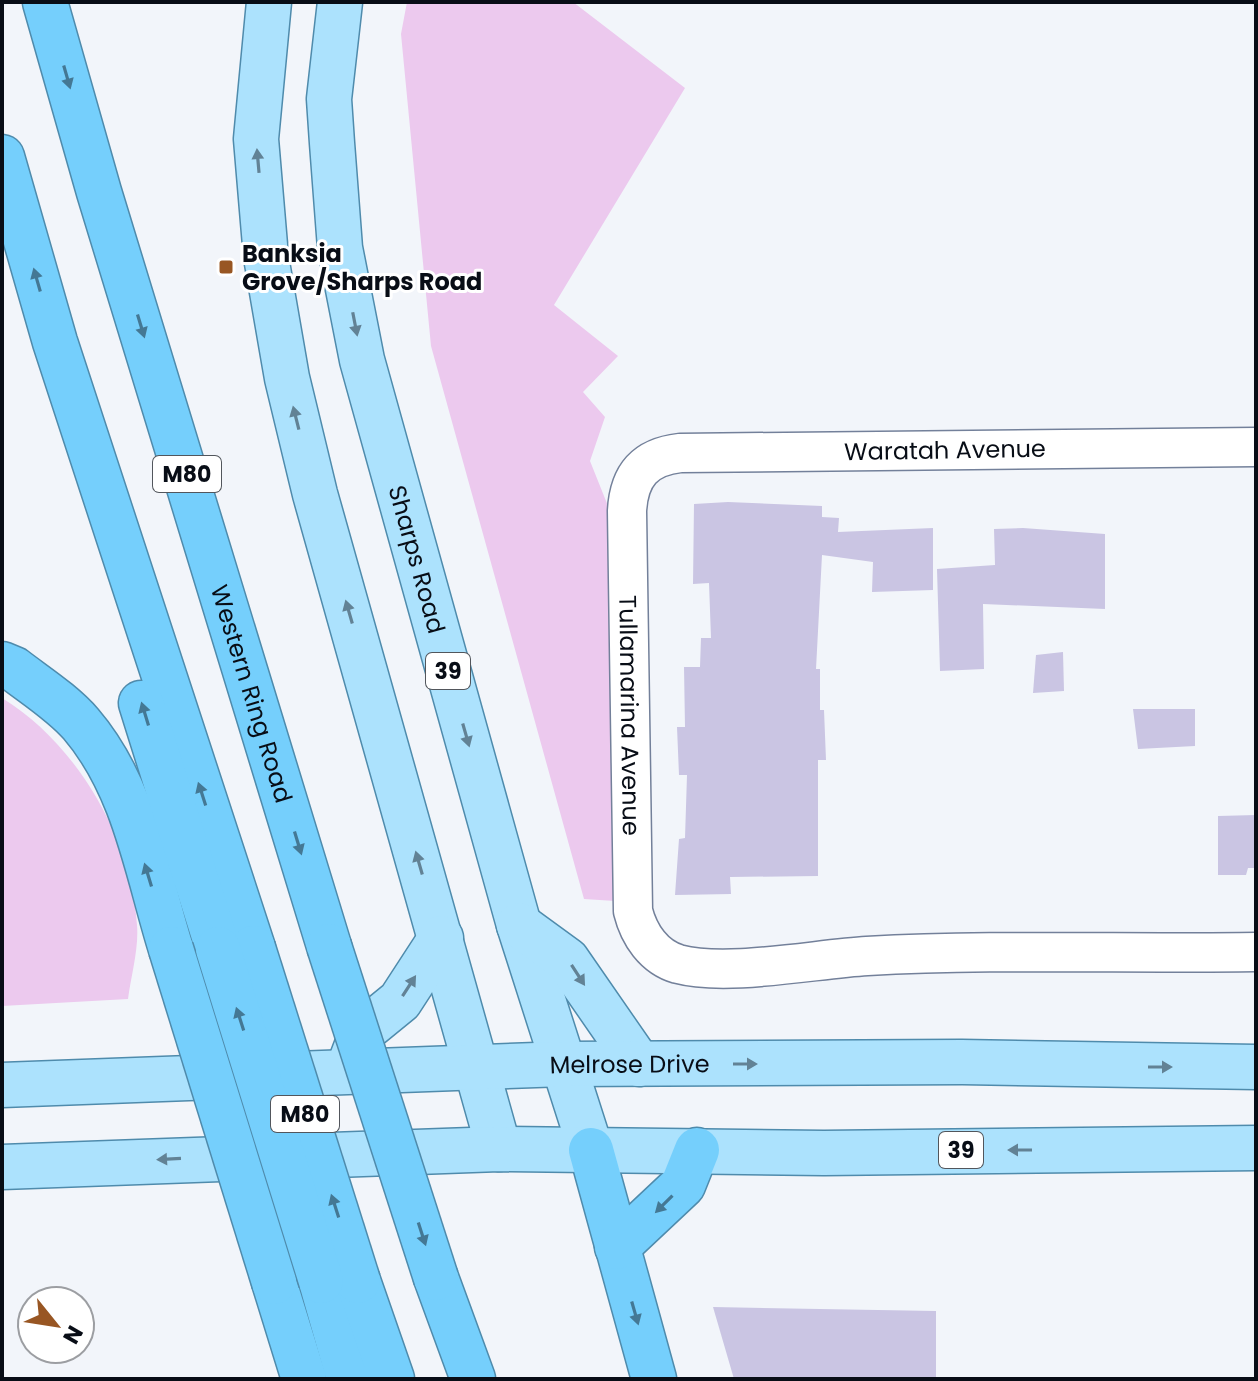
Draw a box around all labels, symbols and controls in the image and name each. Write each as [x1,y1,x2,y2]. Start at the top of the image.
one-way arrow [61,65,73,90]
one-way arrow [251,148,264,173]
place label: Banksia Grove/Sharps Road [242,237,482,298]
marker: Banksia Grove/Sharps Road [217,258,235,276]
one-way arrow [30,267,43,291]
one-way arrow [349,312,361,337]
one-way arrow [135,315,148,339]
one-way arrow [290,405,302,430]
street label: Waratah Avenue [844,432,1046,468]
road number: M80 [153,456,221,492]
street label: Sharps Road [381,482,454,637]
street label: Western Ring Road [203,581,301,807]
street label: Tullamarina Avenue [612,595,648,836]
one-way arrow [342,600,354,625]
road number: 39 [426,653,470,689]
one-way arrow [138,701,150,725]
one-way arrow [460,722,472,747]
one-way arrow [196,782,208,806]
one-way arrow [292,831,305,855]
one-way arrow [413,850,425,875]
one-way arrow [141,863,154,887]
one-way arrow [570,965,585,986]
one-way arrow [402,976,417,997]
one-way arrow [234,1007,246,1031]
street label: Melrose Drive [549,1047,710,1081]
one-way arrow [733,1058,758,1070]
one-way arrow [1148,1061,1173,1073]
road number: M80 [271,1096,339,1132]
road number: 39 [939,1132,983,1168]
one-way arrow [1007,1144,1032,1156]
one-way arrow [156,1153,181,1166]
one-way arrow [328,1194,340,1218]
one-way arrow [655,1194,674,1213]
one-way arrow [416,1222,429,1246]
north arrow [16,1285,96,1365]
one-way arrow [630,1301,642,1326]
text: N [55,1320,90,1350]

